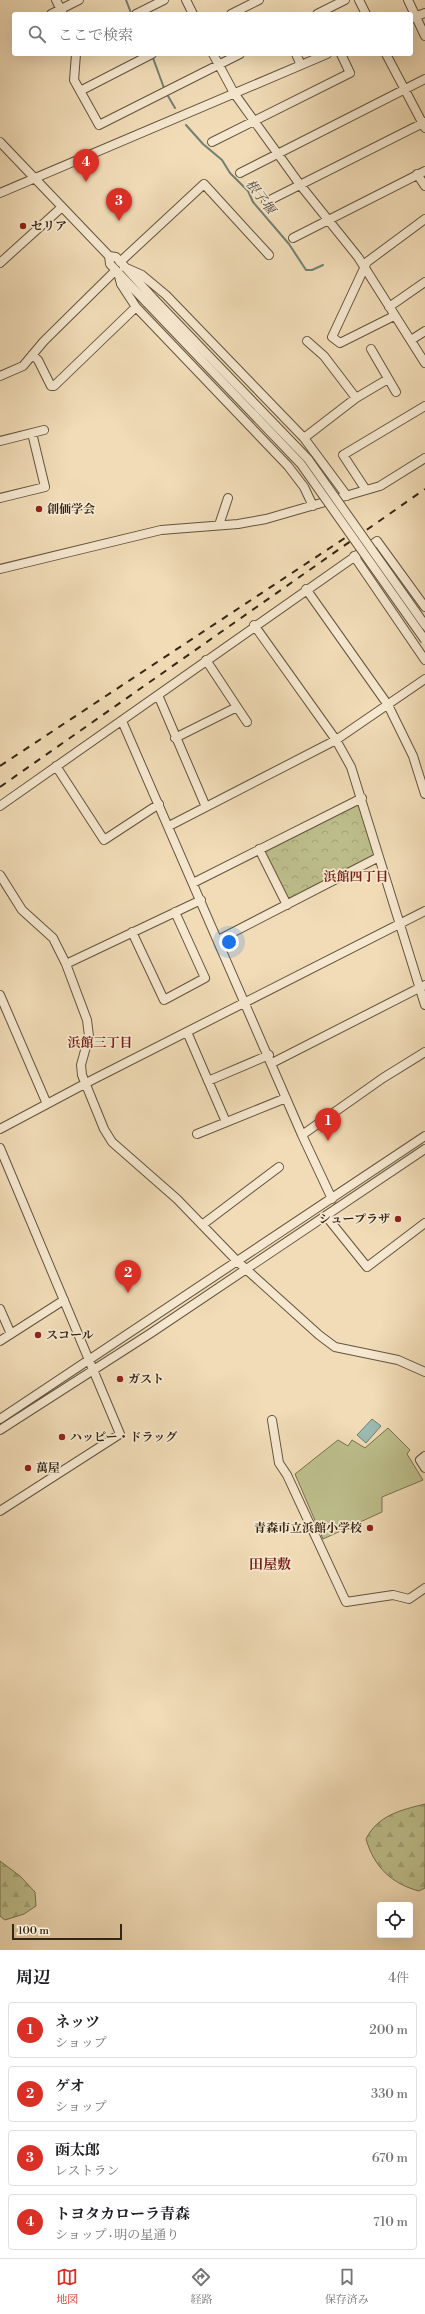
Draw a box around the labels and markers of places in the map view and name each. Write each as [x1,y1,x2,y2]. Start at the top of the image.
pin: 4 [73,149,99,182]
pin: 3 [106,188,132,221]
place label: セリア [31,219,67,234]
marker: セリア [18,221,28,231]
place label: 創価学会 [47,502,95,517]
marker: 創価学会 [34,504,44,514]
pin: 1 [315,1108,341,1141]
place label: シュープラザ [319,1212,390,1227]
marker: シュープラザ [393,1214,403,1224]
pin: 2 [115,1260,141,1293]
place label: スコール [46,1328,94,1343]
marker: スコール [33,1330,43,1340]
place label: ガスト [128,1372,164,1387]
marker: ガスト [115,1374,125,1384]
place label: ハッピー・ドラッグ [70,1430,177,1445]
marker: ハッピー・ドラッグ [57,1432,67,1442]
place label: 萬屋 [36,1461,60,1476]
marker: 萬屋 [23,1463,33,1473]
place label: 青森市立浜館小学校 [254,1521,362,1536]
marker: 青森市立浜館小学校 [365,1523,375,1533]

